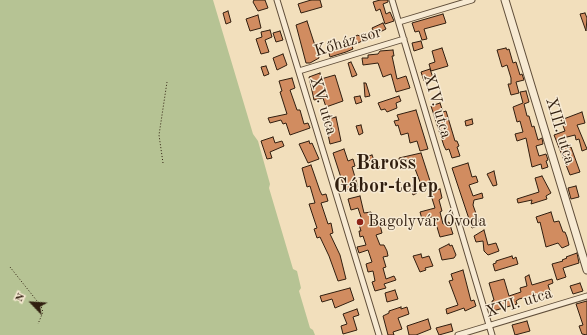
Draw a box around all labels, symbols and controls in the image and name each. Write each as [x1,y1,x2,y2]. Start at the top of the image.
street label: Kőház sor [312,23,384,61]
street label: XIV. utca [419,72,455,140]
street label: XV. utca [305,75,341,137]
street label: XIII. utca [541,95,579,167]
district label: Baross Gábor-telep [334,152,438,199]
place label: Bagolyvár Óvoda [368,212,486,232]
marker: Bagolyvár Óvoda [355,217,365,227]
north arrow [12,283,52,323]
street label: XVI. utca [483,284,555,322]
text: N [14,292,27,304]

